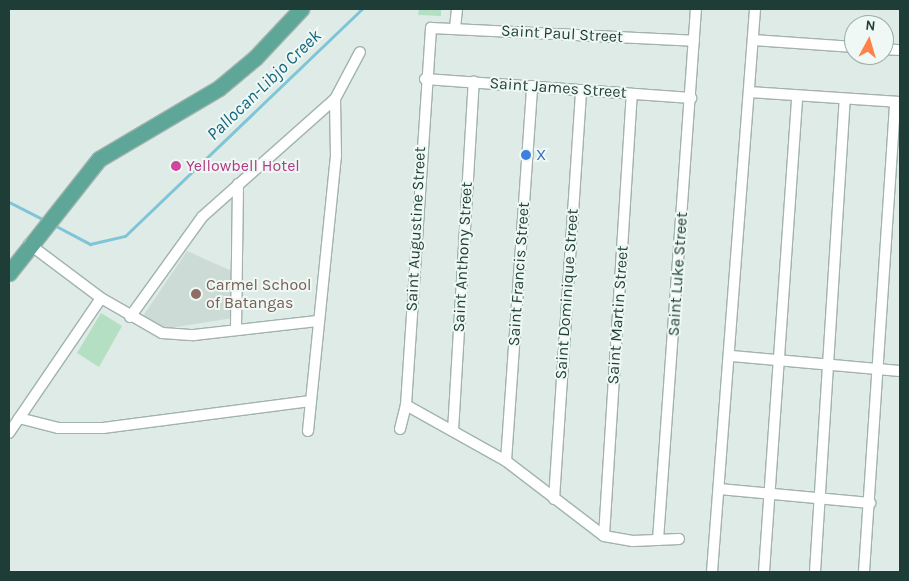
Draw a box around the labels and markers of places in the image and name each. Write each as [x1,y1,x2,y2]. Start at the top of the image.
place label: X [536,145,546,165]
marker: X [520,149,532,161]
place label: Yellowbell Hotel [186,156,300,176]
marker: Yellowbell Hotel [170,160,182,172]
place label: Carmel School of Batangas [206,275,311,313]
marker: Carmel School of Batangas [190,288,202,300]

